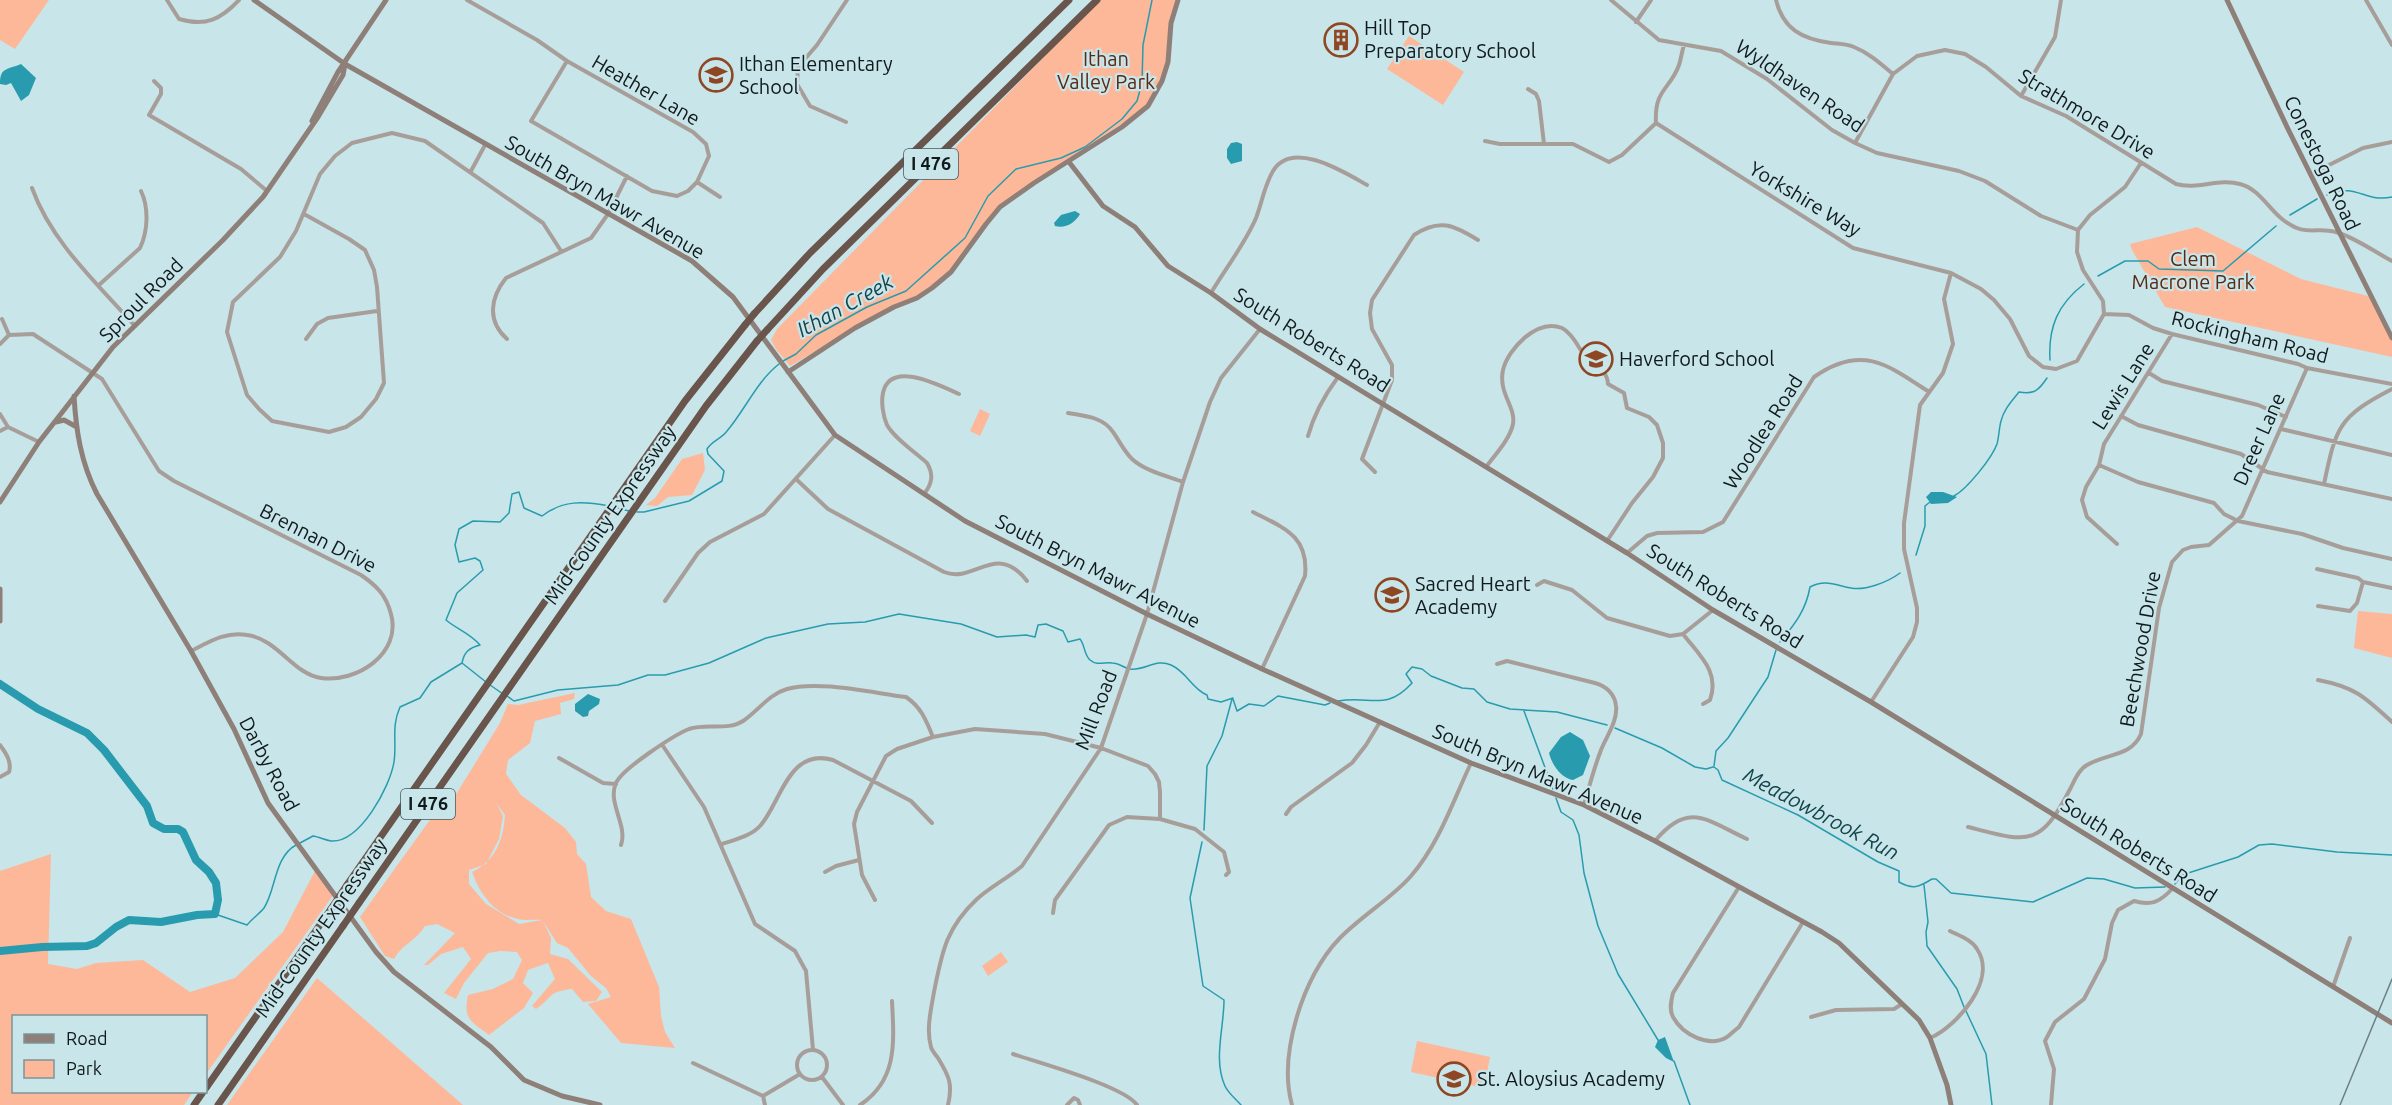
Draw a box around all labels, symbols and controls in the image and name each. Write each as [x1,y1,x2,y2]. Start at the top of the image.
place label: Hill Top Preparatory School [1364,16,1536,62]
building icon: Hill Top Preparatory School [1323,22,1359,58]
street label: Wyldhaven Road [1732,34,1869,137]
park label: Ithan Valley Park [1057,47,1155,93]
street label: Heather Lane [588,49,704,130]
place label: Ithan Elementary School [739,52,893,98]
school or university icon: Ithan Elementary School [698,57,734,93]
street label: Strathmore Drive [2015,64,2160,163]
street label: Conestoga Road [2280,92,2365,234]
street label: South Bryn Mawr Avenue [501,130,709,263]
road number: I 476 [904,149,958,179]
street label: Yorkshire Way [1745,156,1866,241]
park label: Clem Macrone Park [2132,247,2255,293]
street label: Sproul Road [94,253,187,346]
water label: Ithan Creek [792,269,897,341]
street label: South Roberts Road [1230,282,1394,397]
street label: Rockingham Road [2169,306,2331,367]
street label: Lewis Lane [2087,338,2158,433]
school or university icon: Haverford School [1578,341,1614,377]
place label: Haverford School [1619,347,1775,370]
street label: Woodlea Road [1718,370,1807,493]
street label: Dreer Lane [2228,389,2289,489]
street label: Mid-County Expressway [539,420,680,609]
street label: Brennan Drive [256,498,380,577]
street label: South Bryn Mawr Avenue [992,509,1204,632]
street label: South Roberts Road [1643,538,1807,653]
street label: Beechwood Drive [2114,569,2165,729]
place label: Sacred Heart Academy [1415,572,1531,618]
school or university icon: Sacred Heart Academy [1374,577,1410,613]
street label: Mill Road [1070,667,1121,753]
street label: Darby Road [235,712,304,815]
street label: South Bryn Mawr Avenue [1429,719,1647,828]
water label: Meadowbrook Run [1740,762,1903,864]
road number: I 476 [401,789,455,819]
street label: South Roberts Road [2057,792,2221,907]
street label: Mid-County Expressway [250,833,391,1022]
legend [12,1015,207,1093]
text: Road [66,1028,108,1048]
text: Park [66,1058,102,1078]
school or university icon: St. Aloysius Academy [1436,1061,1472,1097]
place label: St. Aloysius Academy [1477,1067,1665,1090]

